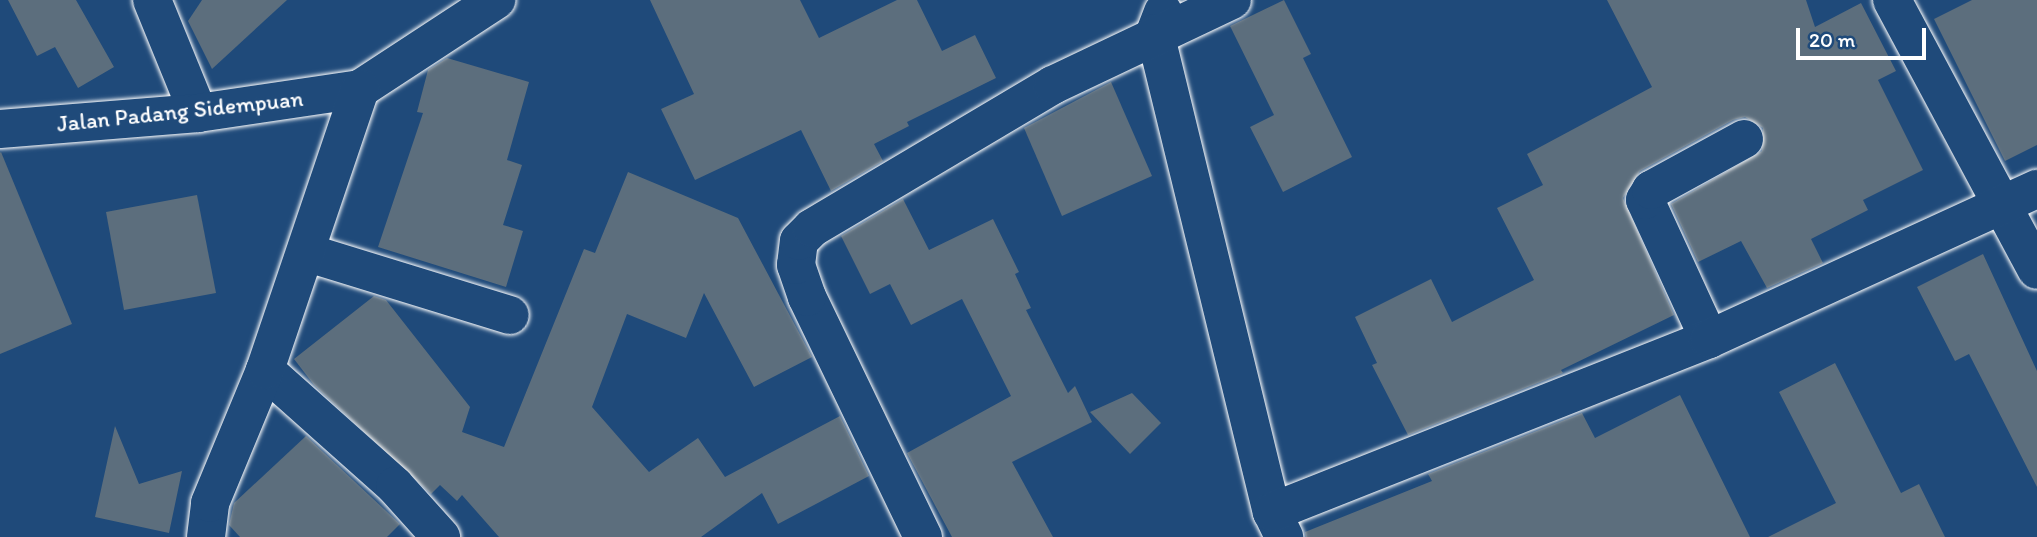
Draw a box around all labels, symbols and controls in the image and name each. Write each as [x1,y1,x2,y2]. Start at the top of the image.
scale bar [1799,14,1928,58]
text: 20 m [1809,27,1855,52]
street label: Jalan Padang Sidempuan [56,84,304,138]

